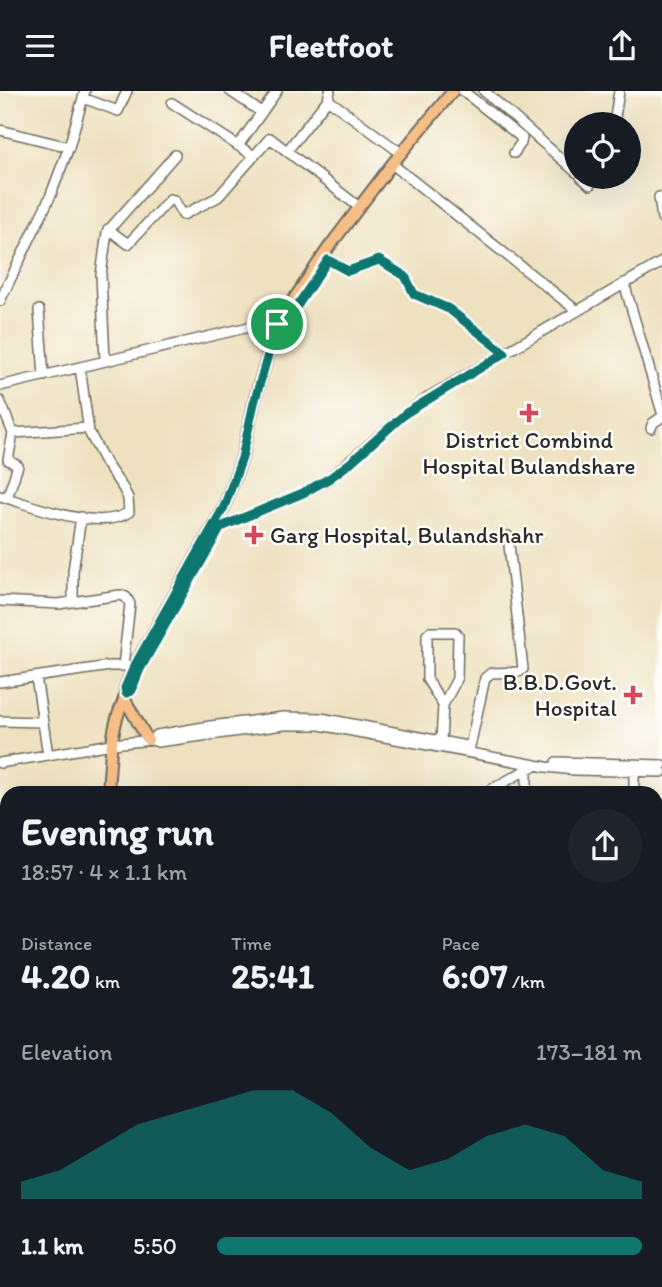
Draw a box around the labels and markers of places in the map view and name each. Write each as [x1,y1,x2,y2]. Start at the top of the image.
pin [247,294,307,354]
marker: District Combind Hospital Bulandshare [519,403,539,423]
place label: District Combind Hospital Bulandshare [422,426,636,480]
place label: Garg Hospital, Bulandshahr [270,521,544,549]
marker: Garg Hospital, Bulandshahr [244,525,264,545]
place label: B.B.D.Govt. Hospital [503,668,617,722]
marker: B.B.D.Govt. Hospital [623,685,643,705]

